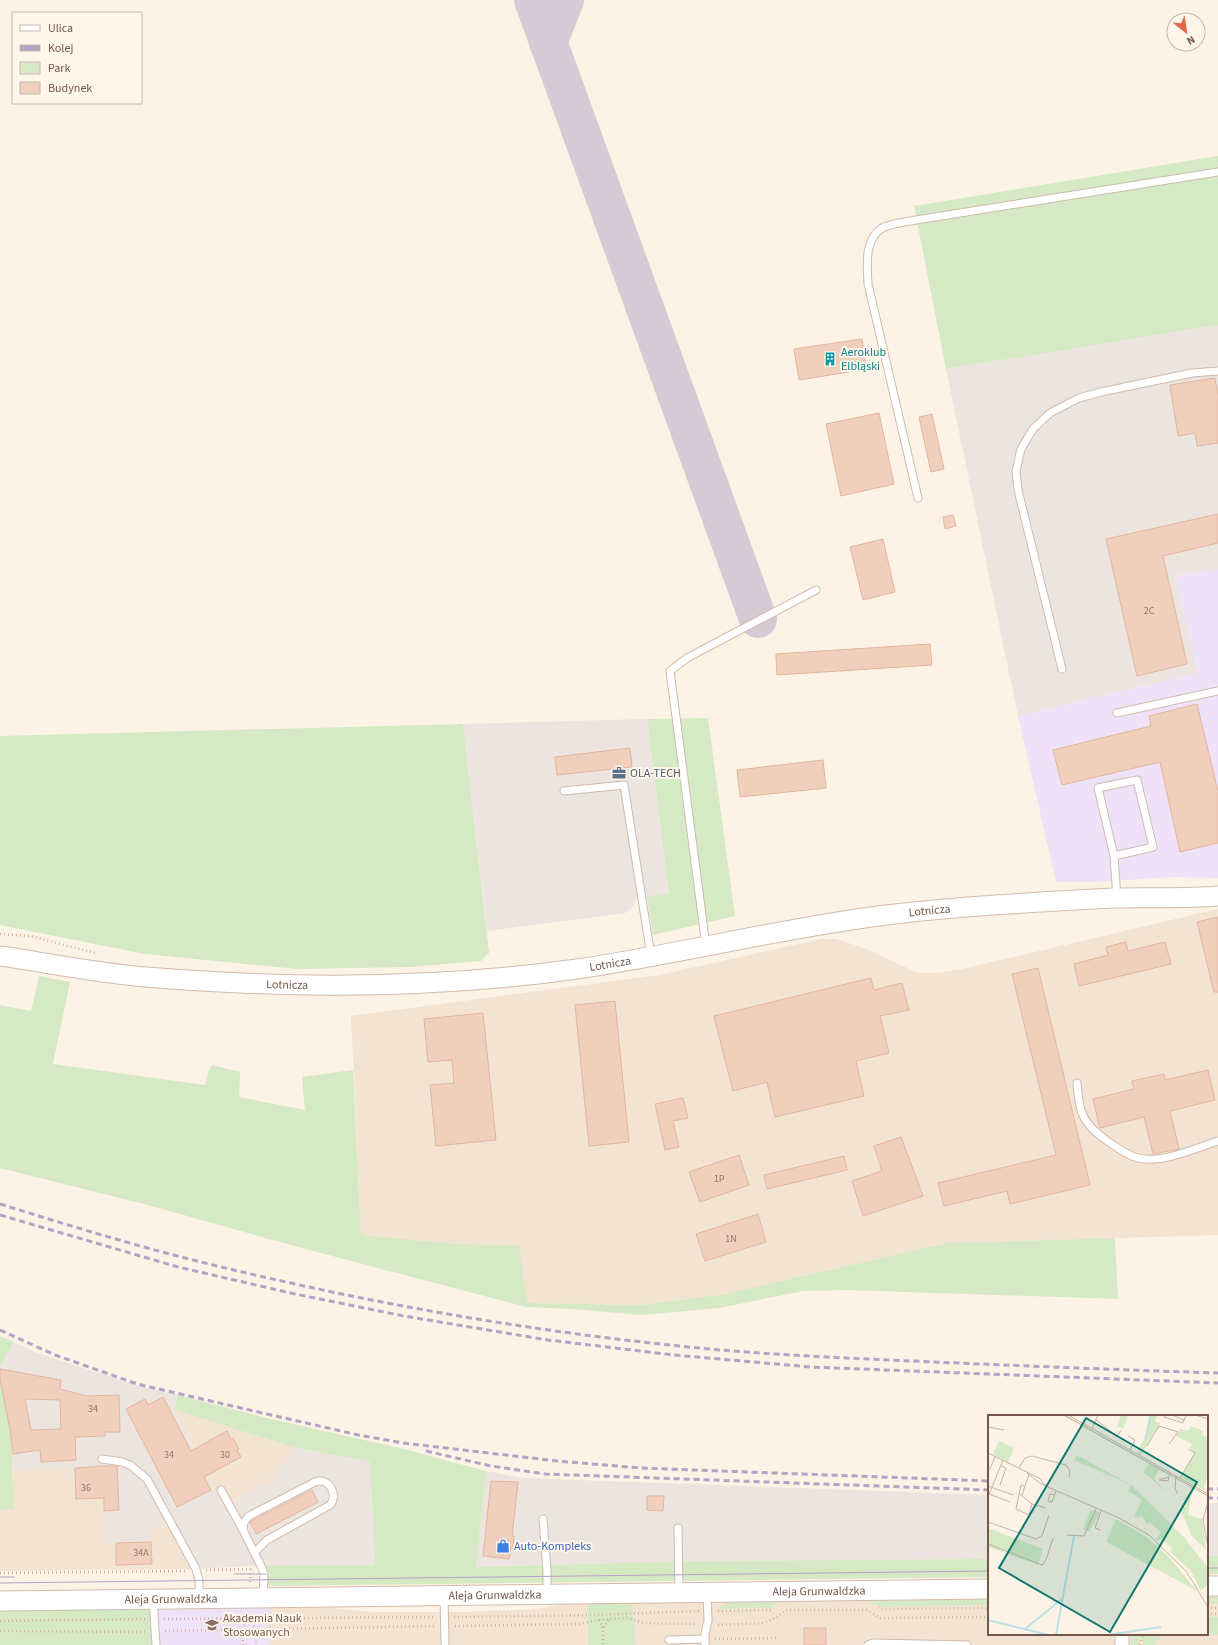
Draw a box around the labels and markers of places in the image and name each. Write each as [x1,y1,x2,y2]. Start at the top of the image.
place label: Aeroklub Elbląski [841,344,887,375]
building icon: Aeroklub Elbląski [822,351,838,367]
office icon: OLA-TECH [611,765,627,781]
place label: OLA-TECH [630,765,681,782]
shop icon: Auto-Kompleks [495,1538,511,1554]
place label: Auto-Kompleks [514,1538,591,1555]
place label: Akademia Nauk Stosowanych [223,1610,302,1641]
school or university icon: Akademia Nauk Stosowanych [204,1617,220,1633]

